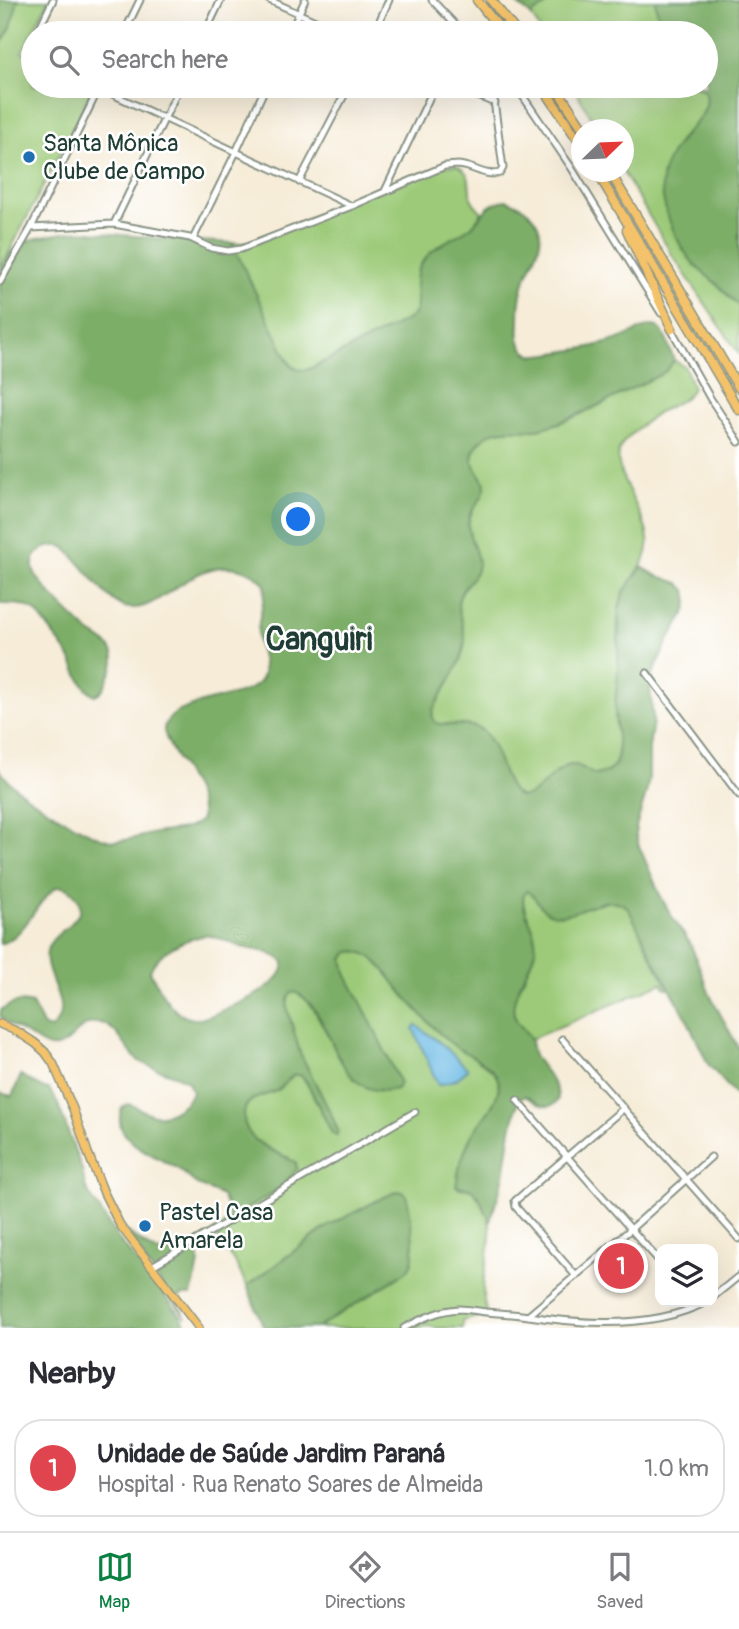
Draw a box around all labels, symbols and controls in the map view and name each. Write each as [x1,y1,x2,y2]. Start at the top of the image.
search box [21,21,718,98]
icon: search [45,41,83,79]
text: Search here [101,44,228,76]
north arrow [571,119,634,182]
place label: Santa Mônica Clube de Campo [43,129,205,186]
marker: Santa Mônica Clube de Campo [21,149,37,165]
your location [281,502,315,536]
district label: Canguiri [266,620,373,660]
place label: Pastel Casa Amarela [159,1198,273,1255]
marker: Pastel Casa Amarela [137,1218,153,1234]
pin: 1 [598,1240,644,1292]
map controls [655,1244,718,1307]
button: layers [655,1244,718,1307]
text: Nearby [28,1355,115,1392]
text: Unidade de Saúde Jardim Paraná [97,1438,445,1470]
text: 1 [49,1454,58,1483]
text: 1.0 km [644,1454,709,1483]
text: Hospital · Rua Renato Soares de Almeida [97,1470,483,1499]
tab: Map [96,1548,134,1614]
tab: Directions [325,1548,405,1614]
tab: Saved [596,1548,643,1614]

